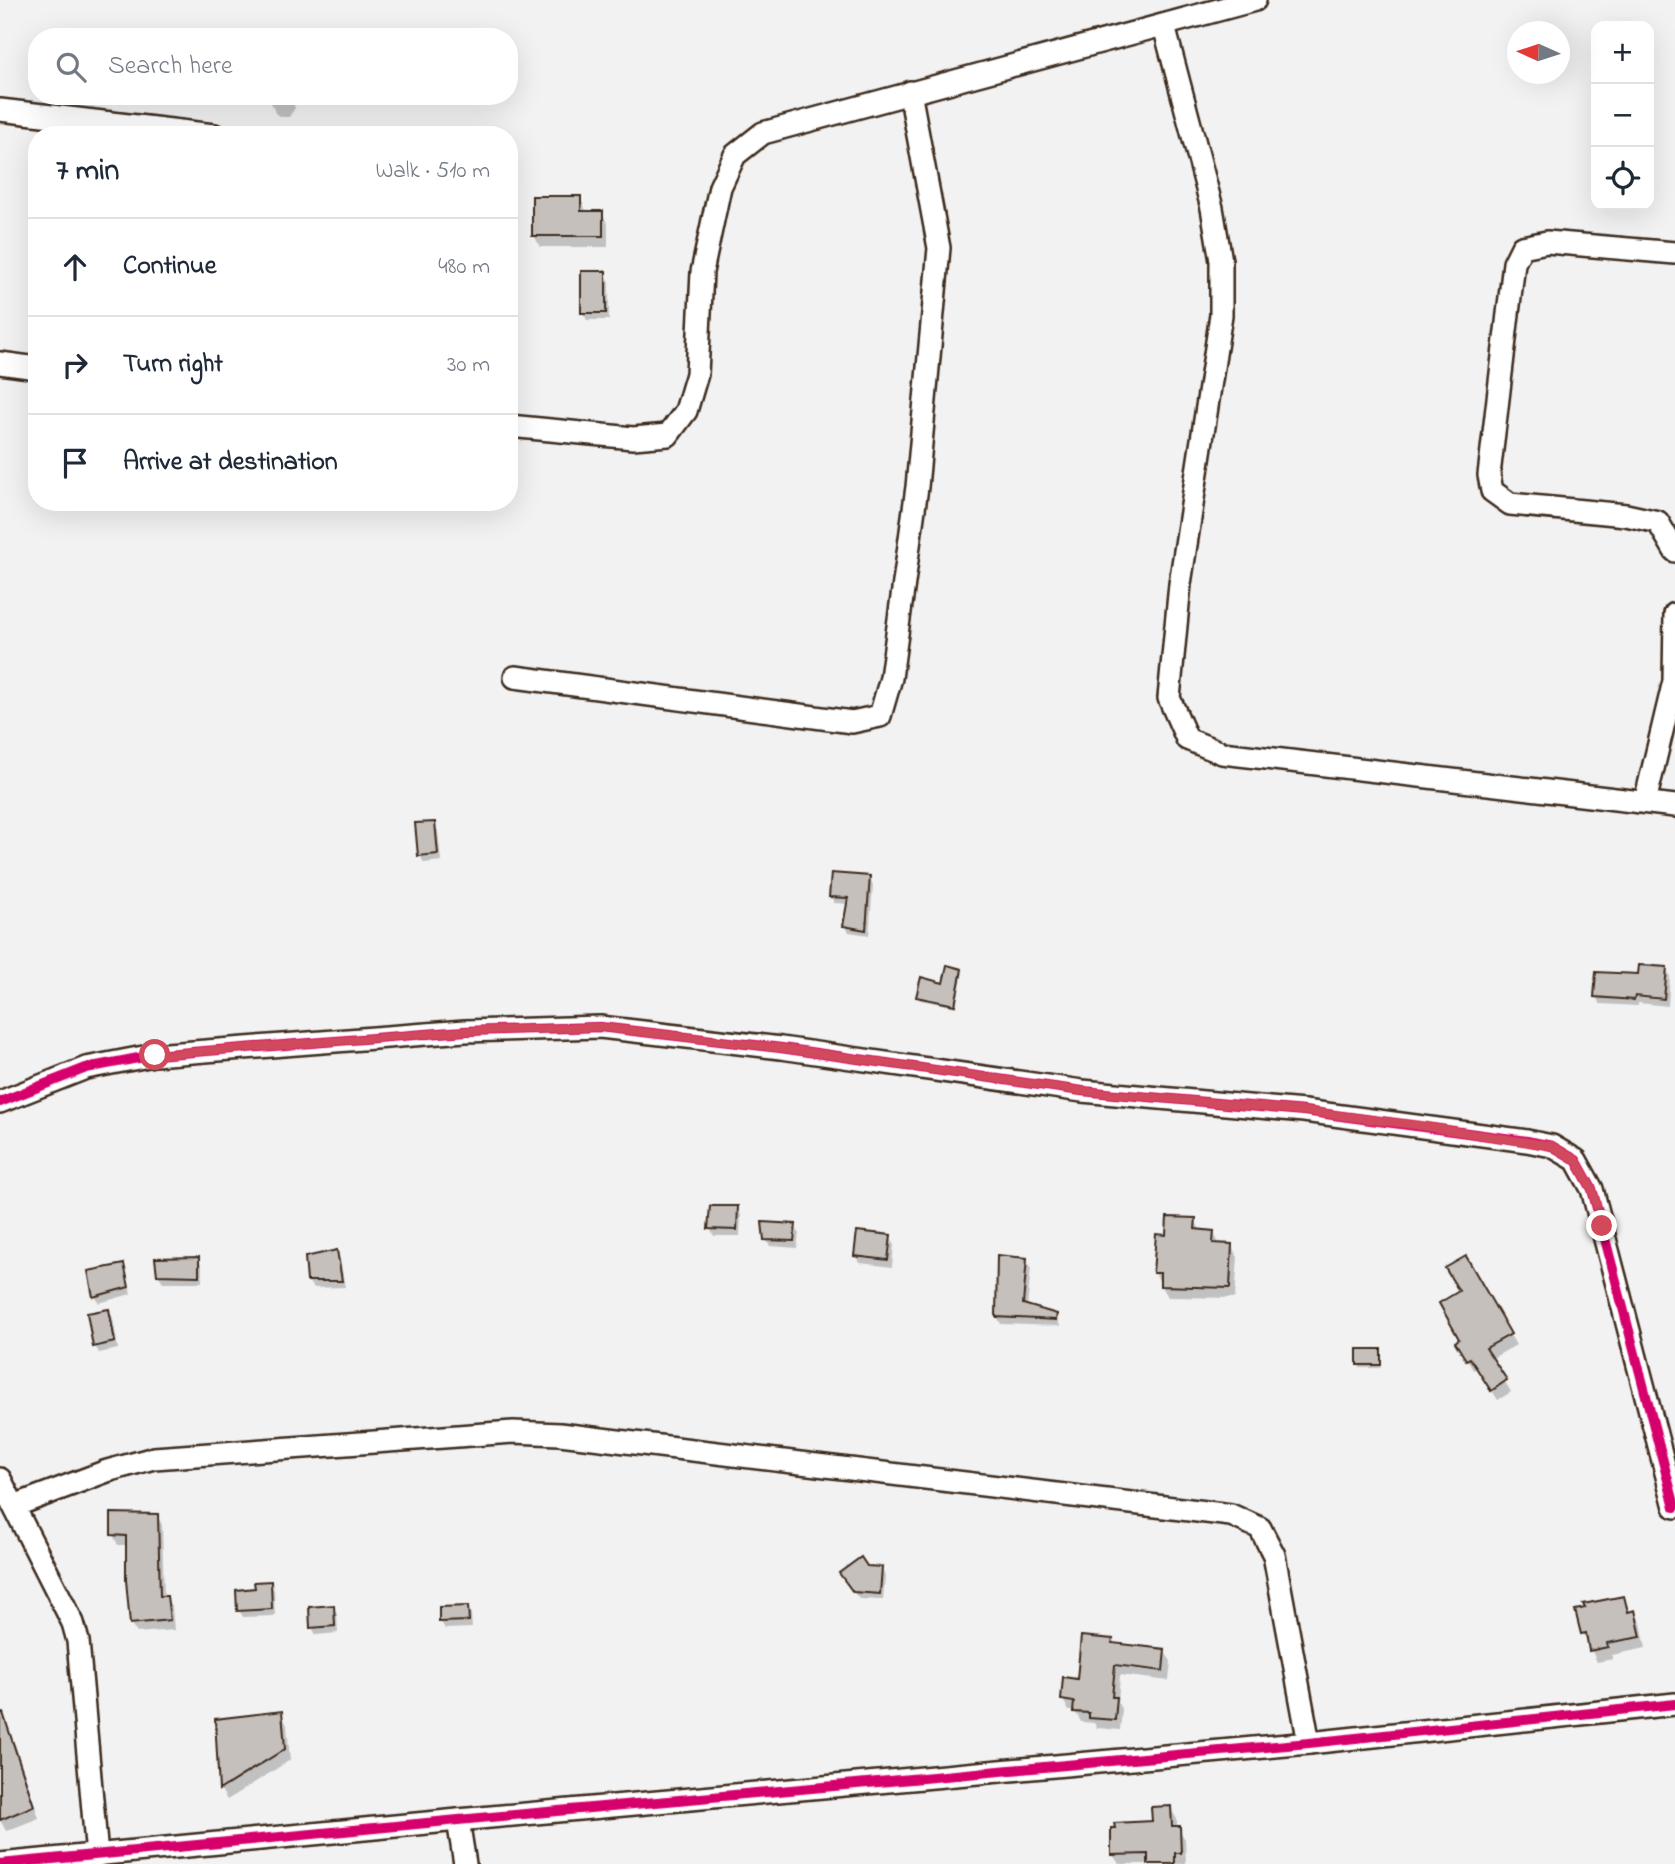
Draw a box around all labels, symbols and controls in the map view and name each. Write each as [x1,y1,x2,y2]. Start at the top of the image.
north arrow [1507,21,1570,84]
map controls [1591,21,1654,210]
button: + [1591,21,1654,84]
search box [28,28,518,105]
icon: search [52,48,90,86]
text: Search here [108,48,233,86]
button: − [1591,84,1654,147]
button: locate [1591,147,1654,210]
text: 7 min [56,150,119,194]
text: Walk · 510 m [375,155,490,188]
icon: ahead [56,248,94,286]
text: Continue [123,248,216,286]
text: 480 m [438,251,490,284]
icon: right [56,346,94,384]
text: Turn right [123,346,223,384]
text: 30 m [447,349,490,382]
icon: arrive [56,444,94,482]
text: Arrive at destination [123,444,338,482]
route start [139,1039,170,1070]
route end [1586,1210,1617,1241]

